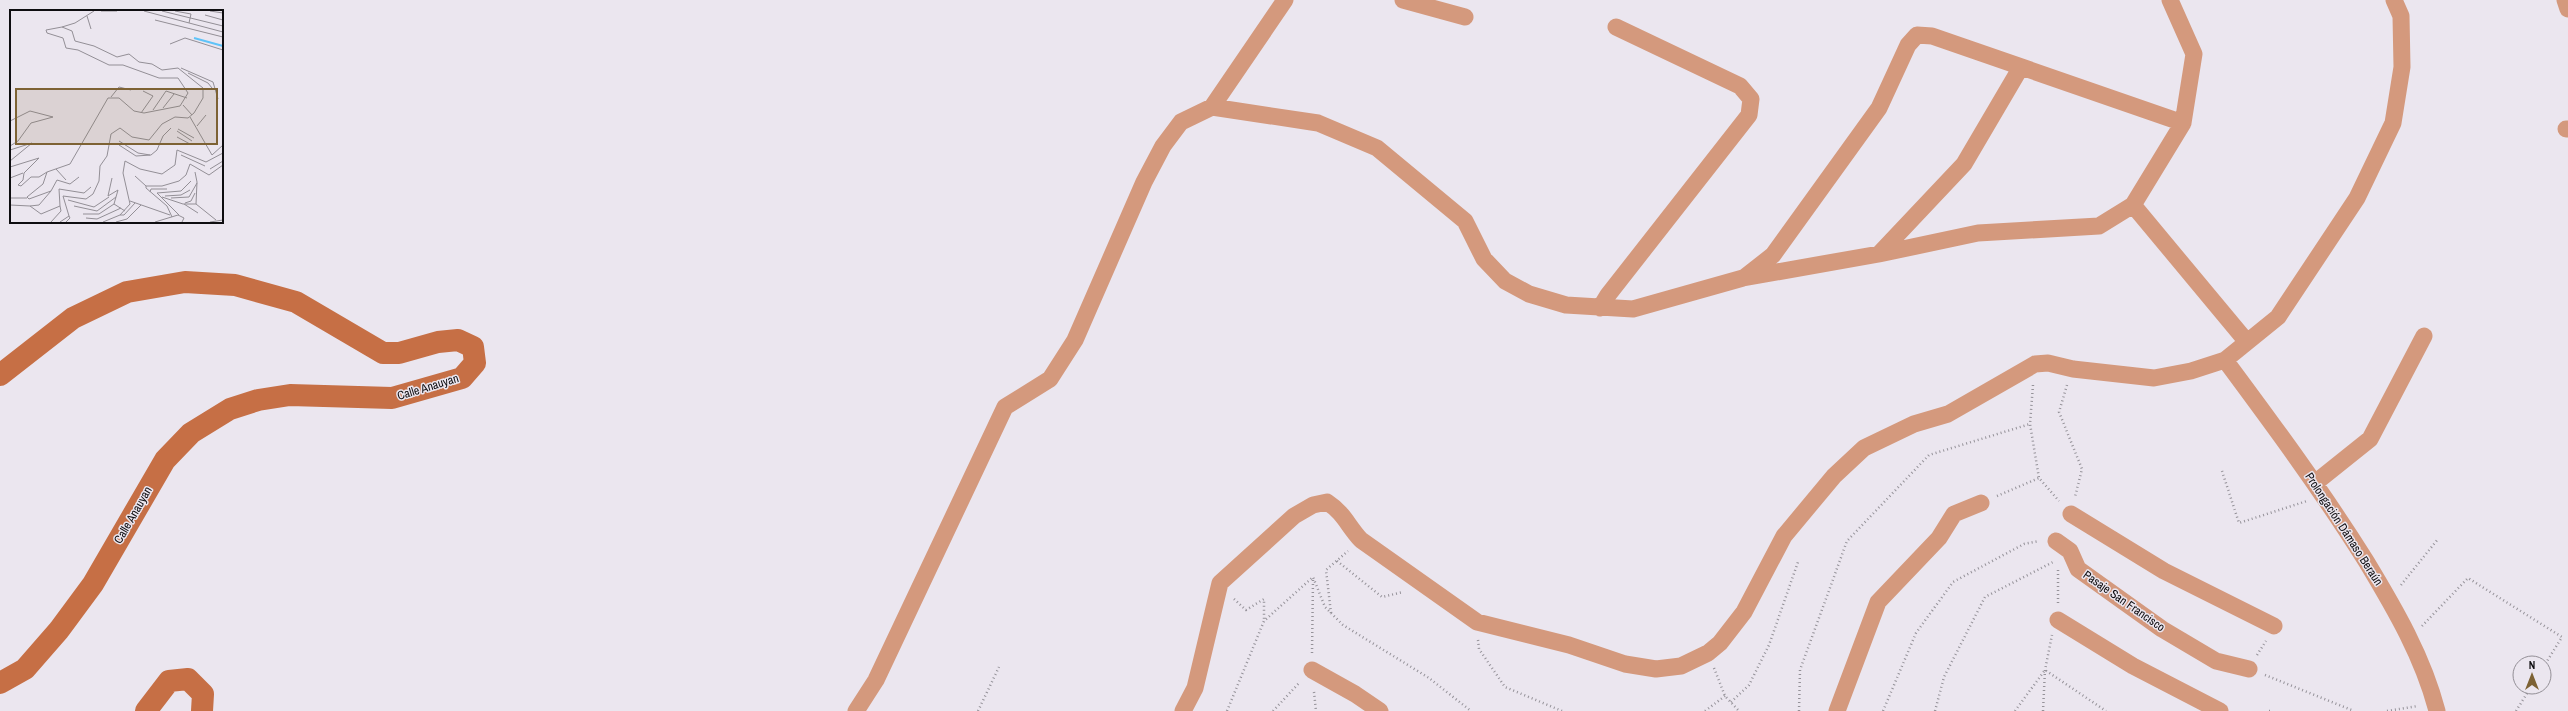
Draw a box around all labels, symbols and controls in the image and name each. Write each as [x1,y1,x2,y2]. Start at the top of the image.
inset map [10,10,223,223]
street label: Calle Anauyan [395,370,461,404]
street label: Prolongación Dámaso Beraún [2301,469,2387,589]
street label: Calle Anauyan [110,484,156,546]
street label: Pasaje San Francisco [2080,567,2168,635]
north arrow [2512,655,2552,695]
text: N [2529,658,2535,672]

